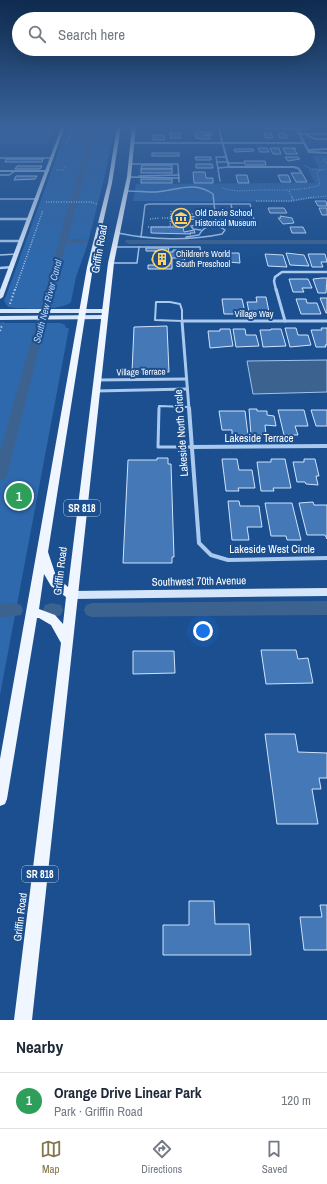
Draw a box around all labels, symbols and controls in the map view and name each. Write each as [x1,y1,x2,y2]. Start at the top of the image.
search box [12,12,315,56]
icon: search [26,23,48,45]
text: Search here [58,24,125,45]
museum icon: Old Davie School Historical Museum [170,207,192,229]
place label: Old Davie School Historical Museum [195,207,257,229]
street label: Griffin Road [88,224,110,274]
building icon: Children's World South Preschool [151,248,173,270]
place label: Children's World South Preschool [176,248,231,270]
water label: South New River Canal [30,258,65,344]
street label: Village Way [235,308,274,320]
street label: Village Terrace [116,366,166,378]
street label: Lakeside North Circle [171,389,191,477]
street label: Lakeside Terrace [224,431,294,445]
pin: 1 [6,481,32,511]
road number: SR 818 [64,500,100,516]
street label: Lakeside West Circle [229,542,315,556]
street label: Griffin Road [50,546,70,596]
street label: Southwest 70th Avenue [152,573,246,589]
your location [193,621,213,641]
road number: SR 818 [22,866,58,882]
street label: Griffin Road [10,892,30,942]
text: Nearby [16,1035,63,1058]
text: Orange Drive Linear Park [54,1082,202,1103]
text: 1 [26,1092,32,1109]
text: 120 m [281,1092,311,1109]
text: Park · Griffin Road [54,1103,143,1120]
tab: Map [40,1138,62,1176]
tab: Directions [141,1138,182,1176]
tab: Saved [262,1138,287,1176]

